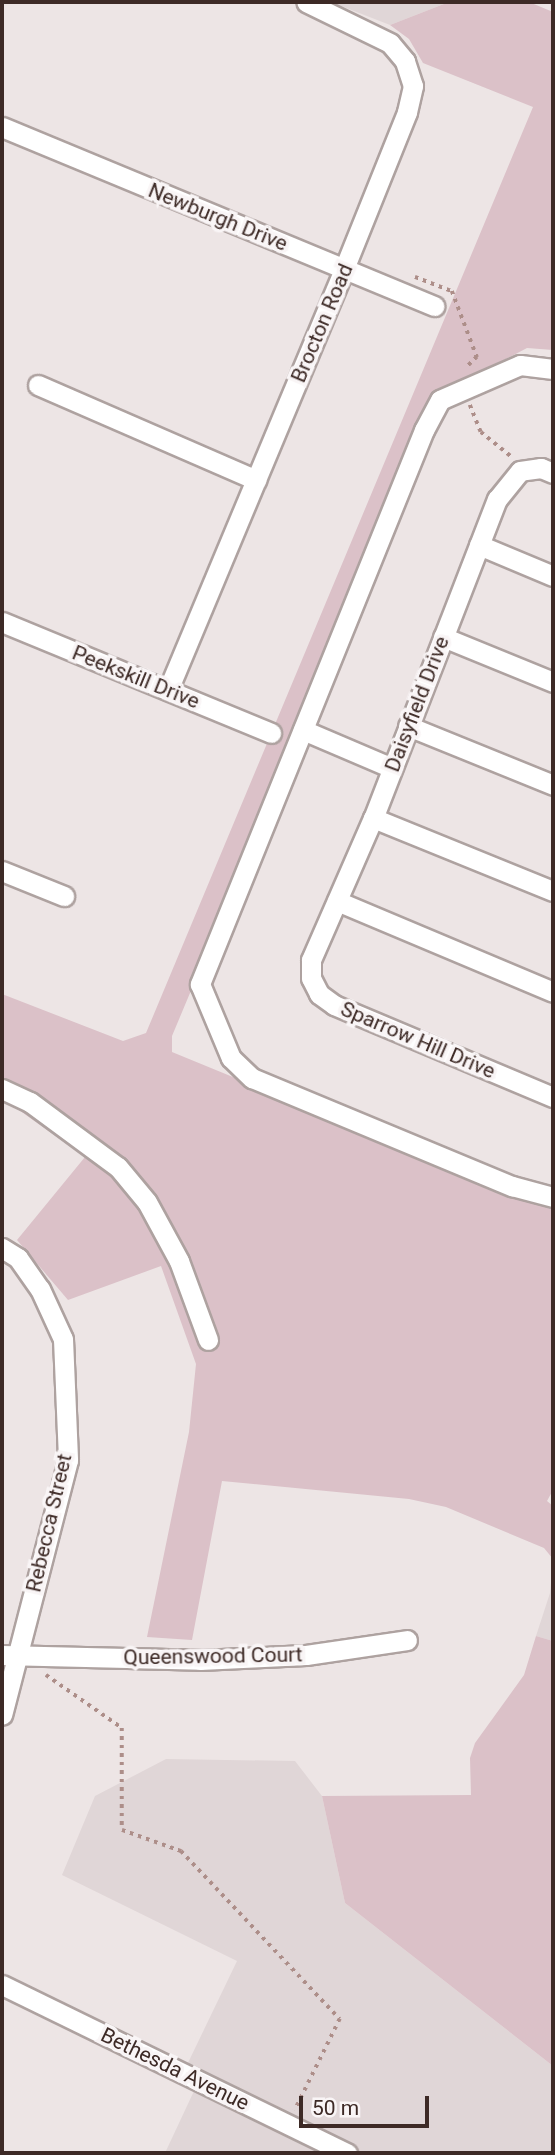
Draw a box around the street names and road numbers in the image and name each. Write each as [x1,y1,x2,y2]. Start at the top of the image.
street label: Newburgh Drive [145,178,291,256]
street label: Brocton Road [286,260,358,386]
street label: Daisyfield Drive [380,633,454,775]
street label: Peekskill Drive [69,640,203,714]
street label: Sparrow Hill Drive [337,996,499,1084]
street label: Rebecca Street [21,1451,77,1595]
street label: Queenswood Court [123,1642,303,1670]
street label: Bethesda Avenue [97,2022,253,2116]

